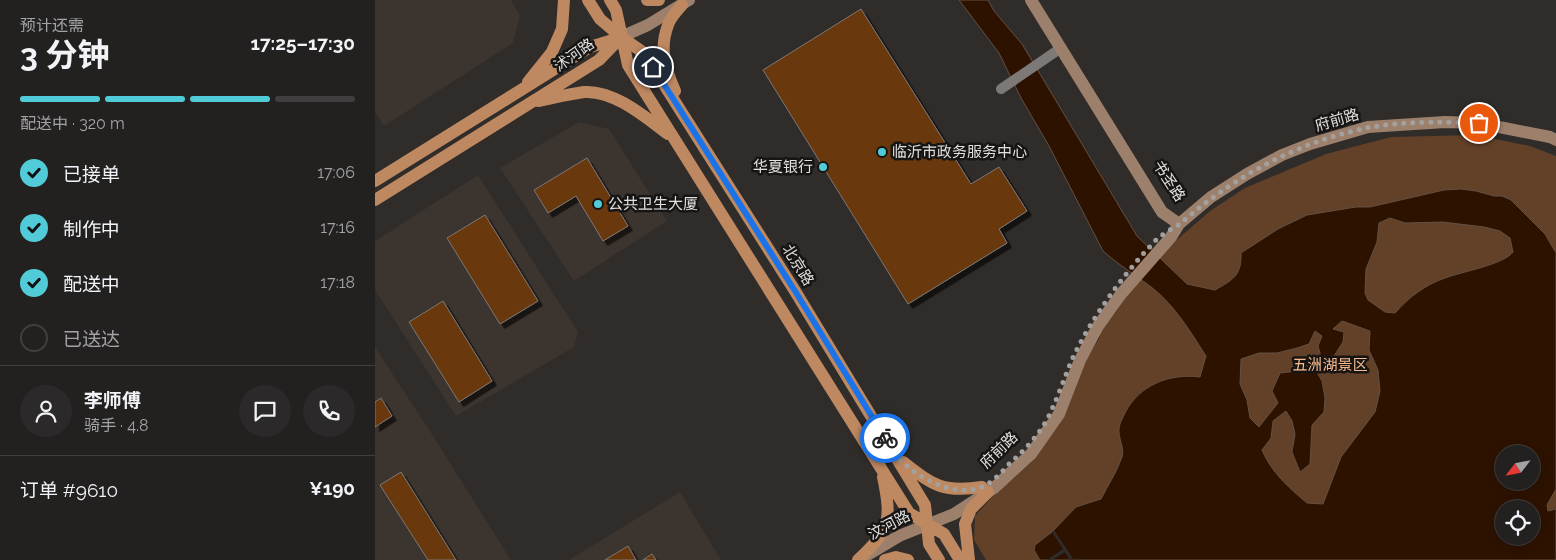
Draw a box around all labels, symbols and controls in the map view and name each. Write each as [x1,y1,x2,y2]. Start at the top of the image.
text: 预计还需 [20,16,84,35]
text: 17:25–17:30 [251,32,355,54]
street label: 沭河路 [550,35,598,75]
text: 3 分钟 [20,36,110,73]
pin [632,46,674,88]
icon: home [639,53,667,81]
pin [1458,102,1500,144]
street label: 府前路 [1313,105,1361,135]
icon: bag [1465,109,1493,137]
text: 配送中 · 320 m [20,114,125,133]
place label: 临沂市政务服务中心 [892,143,1027,161]
marker: 临沂市政务服务中心 [876,146,888,158]
street label: 书圣路 [1149,157,1189,205]
place label: 华夏银行 [753,158,813,176]
icon: check [20,159,48,187]
marker: 华夏银行 [817,161,829,173]
text: 已接单 [63,163,120,185]
text: 17:06 [317,163,355,182]
place label: 公共卫生大厦 [608,195,698,213]
marker: 公共卫生大厦 [592,198,604,210]
icon: check [20,214,48,242]
text: 制作中 [63,218,120,240]
text: 17:16 [320,218,355,237]
street label: 北京路 [778,241,818,289]
icon: check [20,269,48,297]
text: 配送中 [63,273,120,295]
text: 17:18 [320,273,355,292]
text: 已送达 [63,328,120,350]
park label: 五洲湖景区 [1292,356,1368,374]
button: person [20,385,72,437]
button: chat [239,385,291,437]
button: phone [303,385,355,437]
text: 李师傅 [84,389,141,411]
courier [860,413,910,463]
text: 骑手 · 4.8 [84,416,148,435]
icon: bike [871,424,899,452]
street label: 府前路 [977,428,1021,472]
north arrow [1495,445,1540,490]
map controls [1495,445,1540,545]
text: ¥190 [309,477,355,499]
text: 订单 #9610 [20,479,118,501]
button: locate [1495,500,1540,545]
street label: 汶河路 [865,506,913,544]

